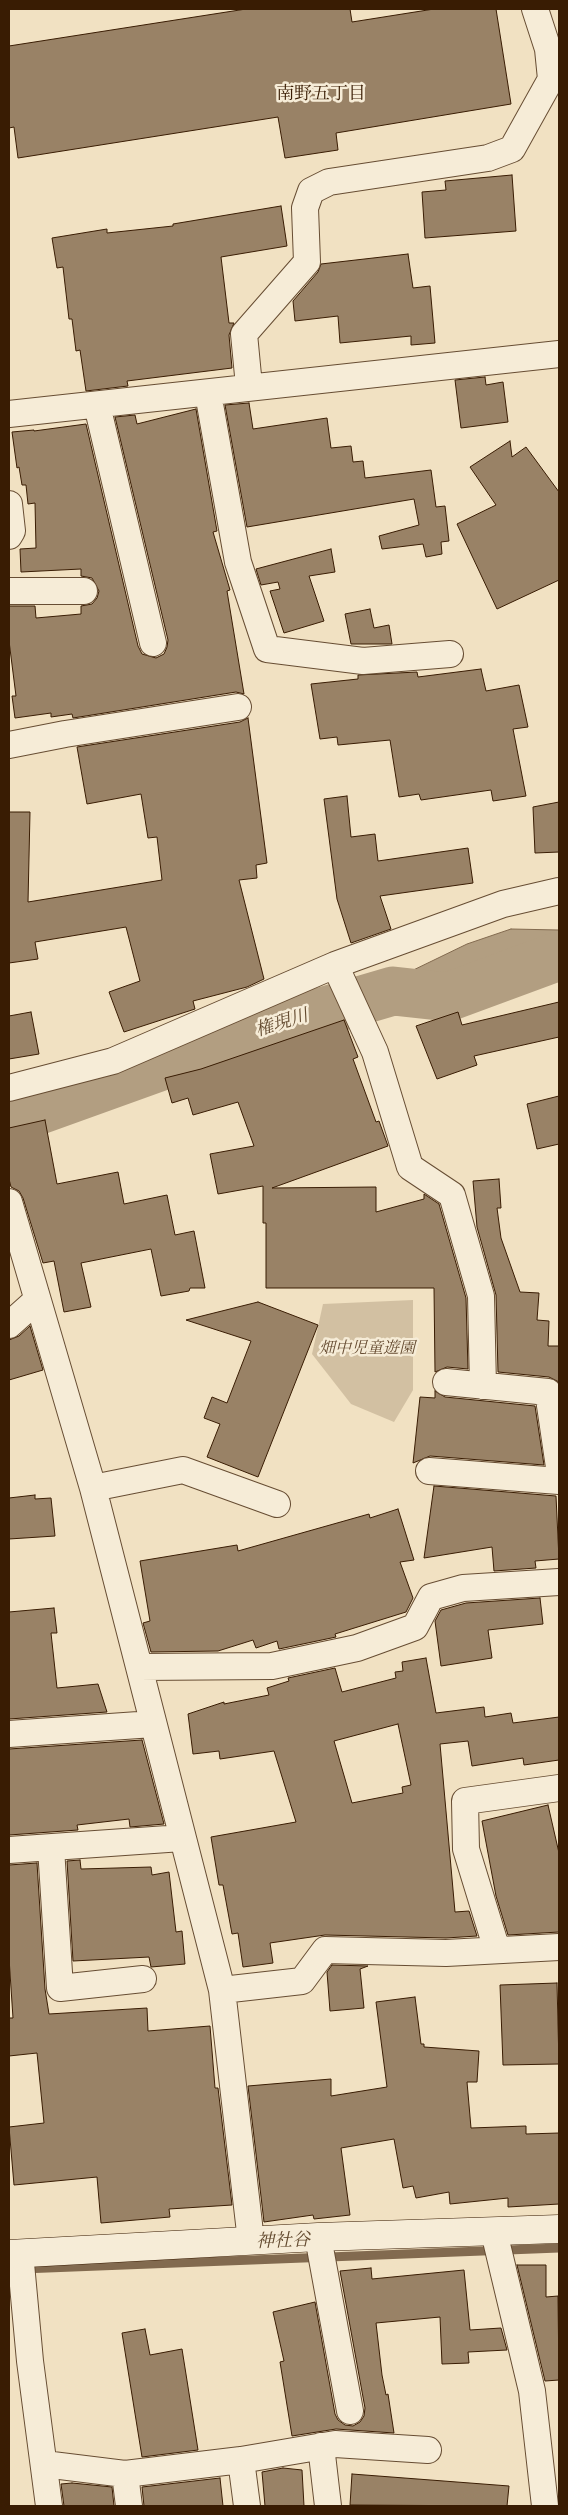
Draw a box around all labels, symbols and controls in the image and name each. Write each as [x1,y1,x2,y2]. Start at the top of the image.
district label: 南野五丁目 [276,84,366,106]
water label: 権現川 [253,1006,311,1042]
park label: 畑中児童遊園 [319,1339,415,1359]
water label: 神社谷 [256,2230,310,2254]

